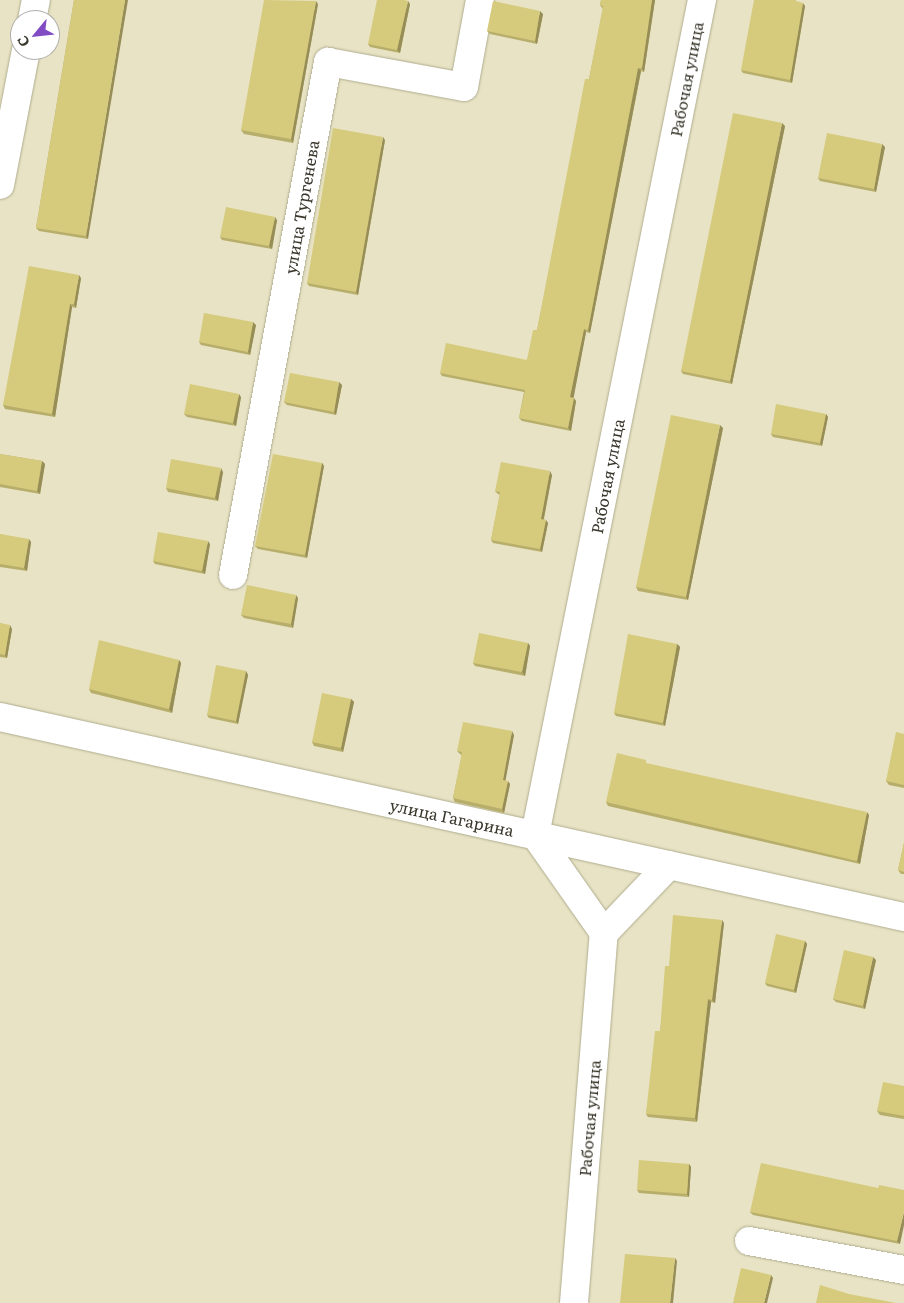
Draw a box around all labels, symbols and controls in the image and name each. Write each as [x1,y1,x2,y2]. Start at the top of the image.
north arrow [10,10,60,60]
street label: Рабочая улица [665,20,707,138]
text: С [11,32,34,51]
street label: улица Тургенева [280,139,322,275]
street label: Рабочая улица [586,417,628,535]
street label: улица Гагарина [388,794,516,840]
street label: Рабочая улица [574,1059,604,1177]

